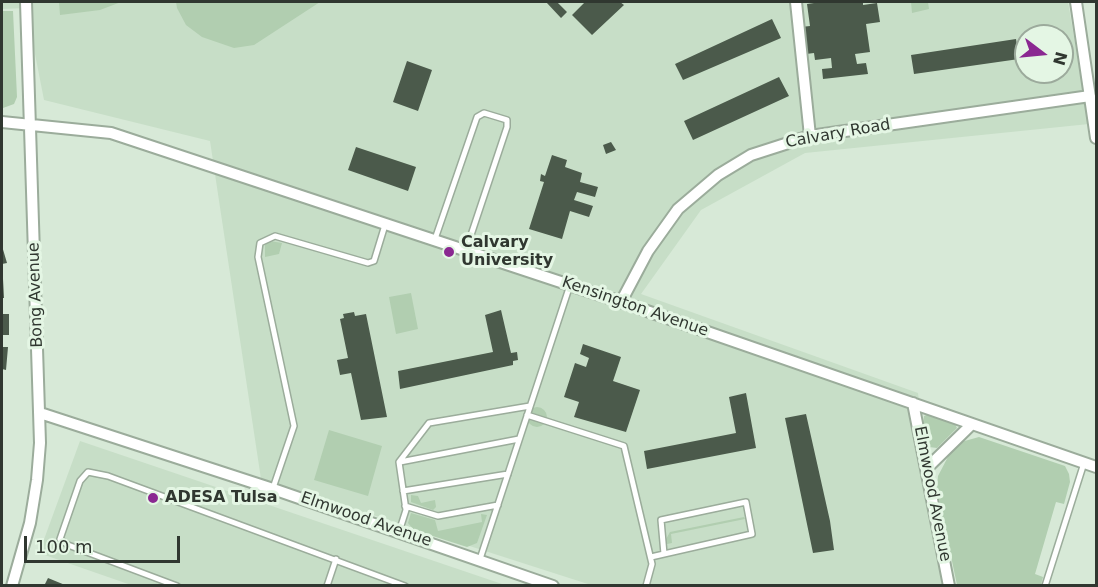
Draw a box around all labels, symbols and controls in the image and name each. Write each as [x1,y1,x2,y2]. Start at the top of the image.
north arrow [1014,24,1074,84]
text: N [1049,49,1071,68]
street label: Calvary Road [784,115,892,153]
place label: Calvary University [461,233,553,271]
street label: Bong Avenue [25,242,47,348]
marker: Calvary University [442,245,456,259]
street label: Kensington Avenue [559,273,711,341]
street label: Elmwood Avenue [909,425,955,563]
place label: ADESA Tulsa [165,488,277,508]
street label: Elmwood Avenue [298,489,434,551]
marker: ADESA Tulsa [146,491,160,505]
scale bar [27,524,183,562]
text: 100 m [35,536,93,557]

